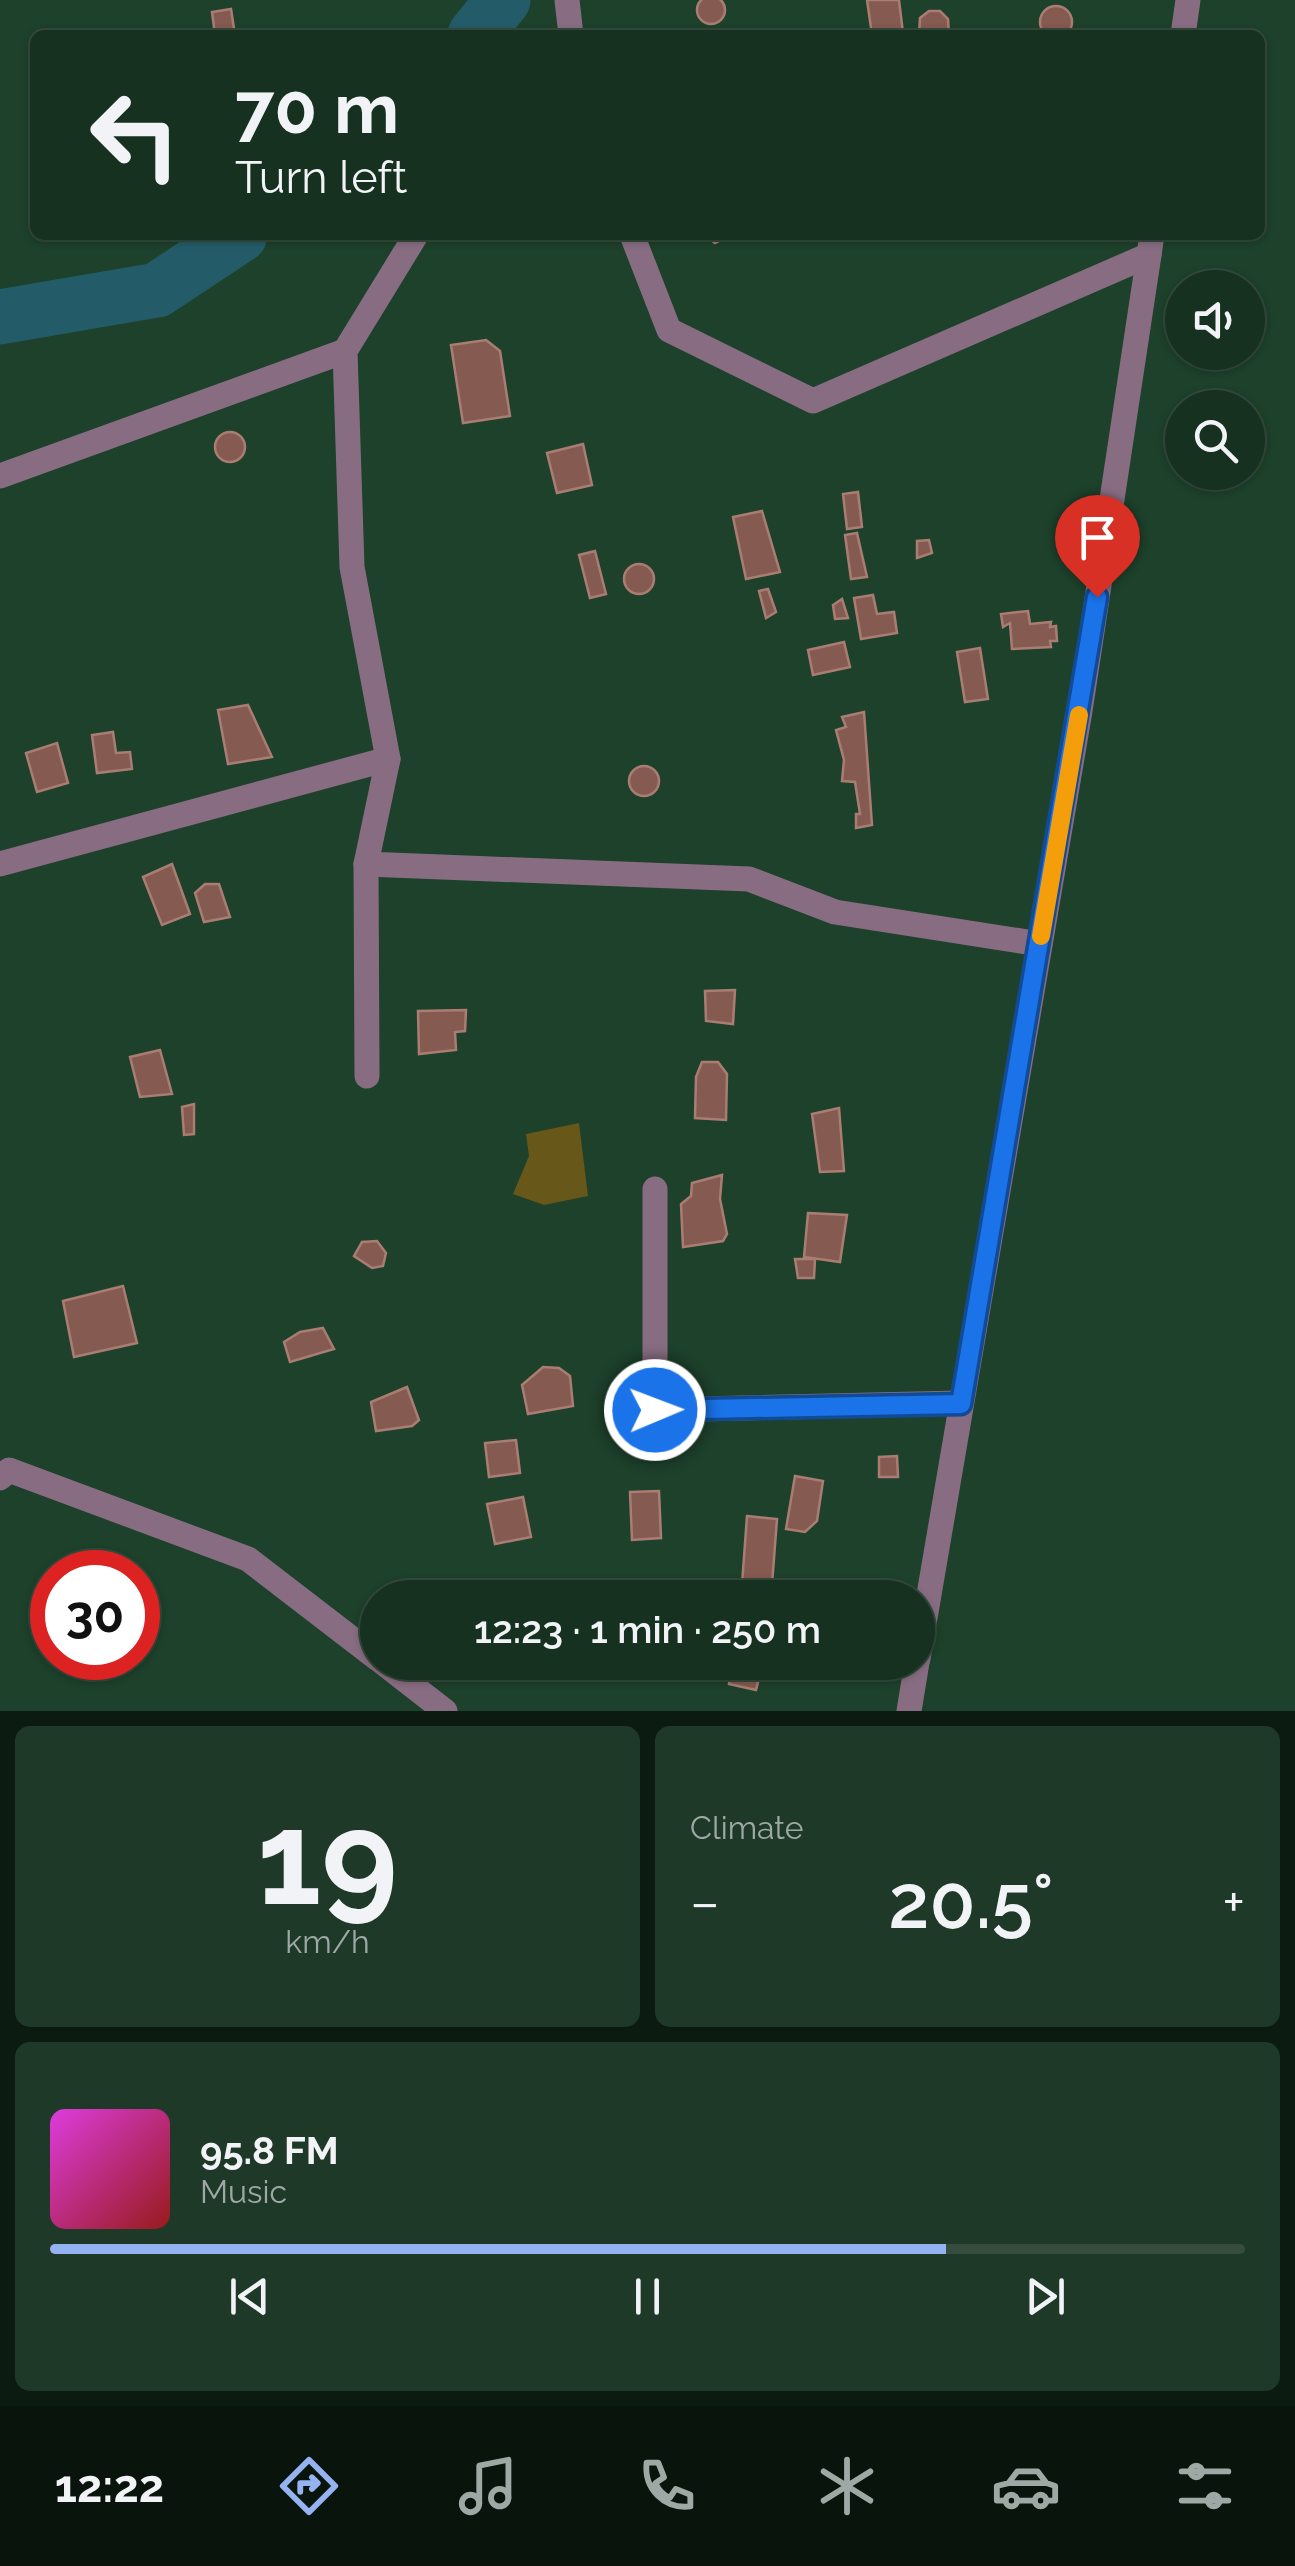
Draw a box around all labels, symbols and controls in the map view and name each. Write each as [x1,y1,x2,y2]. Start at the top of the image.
text: 70 m [235,67,399,149]
icon: left [70,70,200,200]
text: Turn left [235,151,407,204]
map controls [1165,270,1265,490]
button: sound [1165,270,1265,370]
button: search [1165,390,1265,490]
pin [1055,495,1140,598]
icon: arrive [1070,510,1125,565]
position arrow [603,1358,707,1462]
speed limit sign: 30 [30,1550,160,1680]
text: 12:23 · 1 min · 250 m [474,1607,821,1652]
text: 19 [257,1782,398,1934]
text: Climate [690,1809,804,1846]
text: 20.5° [888,1857,1054,1946]
text: − [690,1870,720,1935]
text: + [1222,1870,1245,1935]
text: km/h [285,1923,370,1960]
text: 95.8 FM [200,2128,339,2173]
text: Music [200,2173,287,2210]
icon: previous [222,2269,277,2324]
icon: pause [620,2269,675,2324]
icon: next [1018,2269,1073,2324]
icon: directions [274,2451,344,2521]
icon: music [453,2451,523,2521]
icon: phone [632,2451,702,2521]
icon: climate [812,2451,882,2521]
icon: car [991,2451,1061,2521]
icon: filters [1170,2451,1240,2521]
text: 12:22 [55,2460,164,2513]

